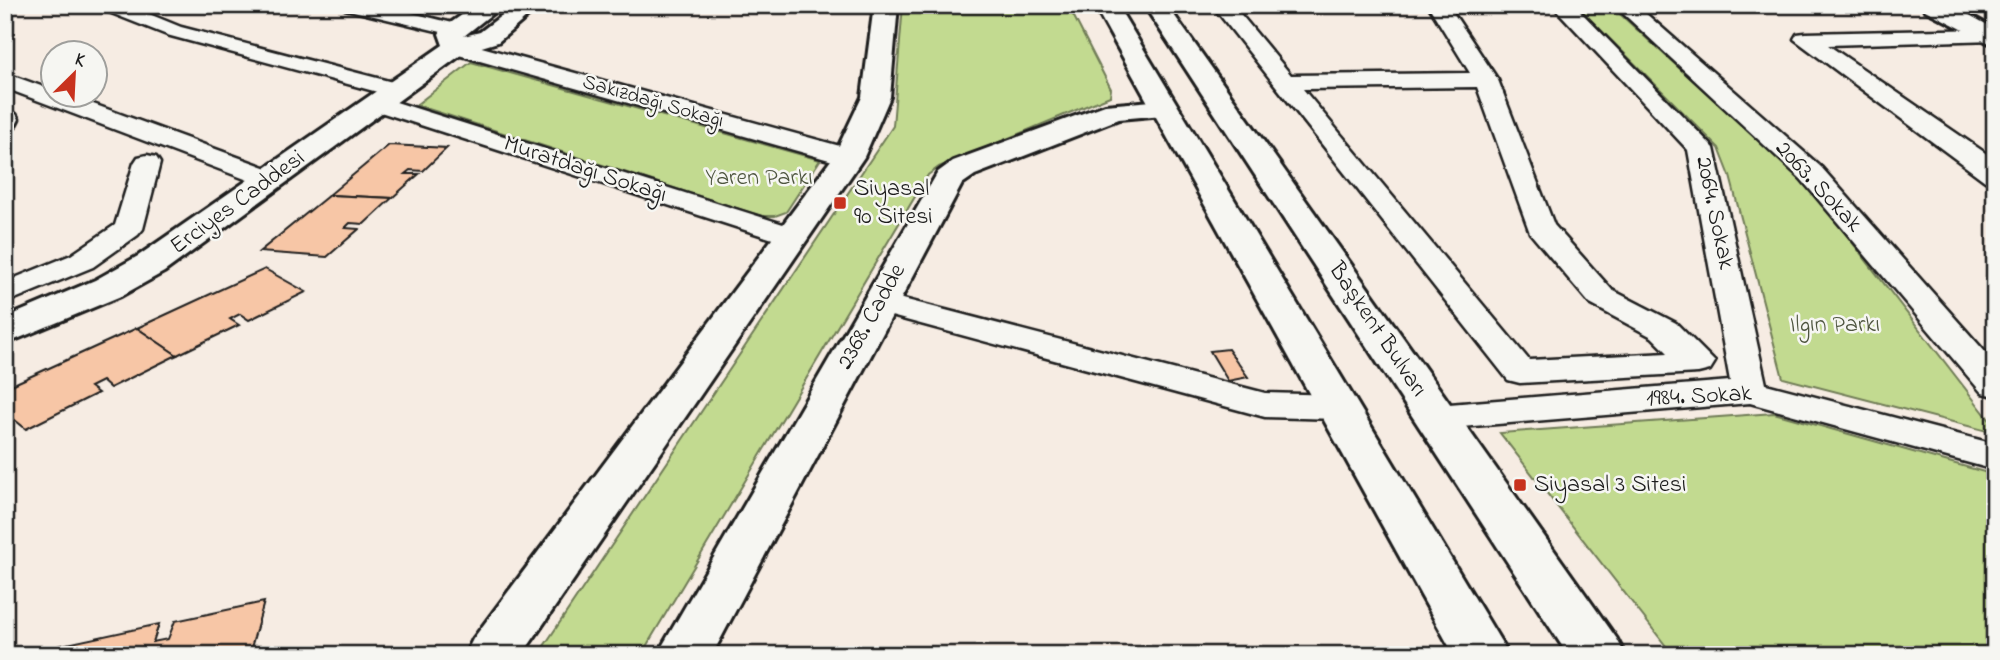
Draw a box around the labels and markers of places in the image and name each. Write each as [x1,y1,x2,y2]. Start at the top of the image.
place label: Siyasal 90 Sitesi [854,172,933,235]
marker: Siyasal 90 Sitesi [832,195,848,211]
place label: Siyasal 3 Sitesi [1534,468,1686,504]
marker: Siyasal 3 Sitesi [1512,477,1528,493]

